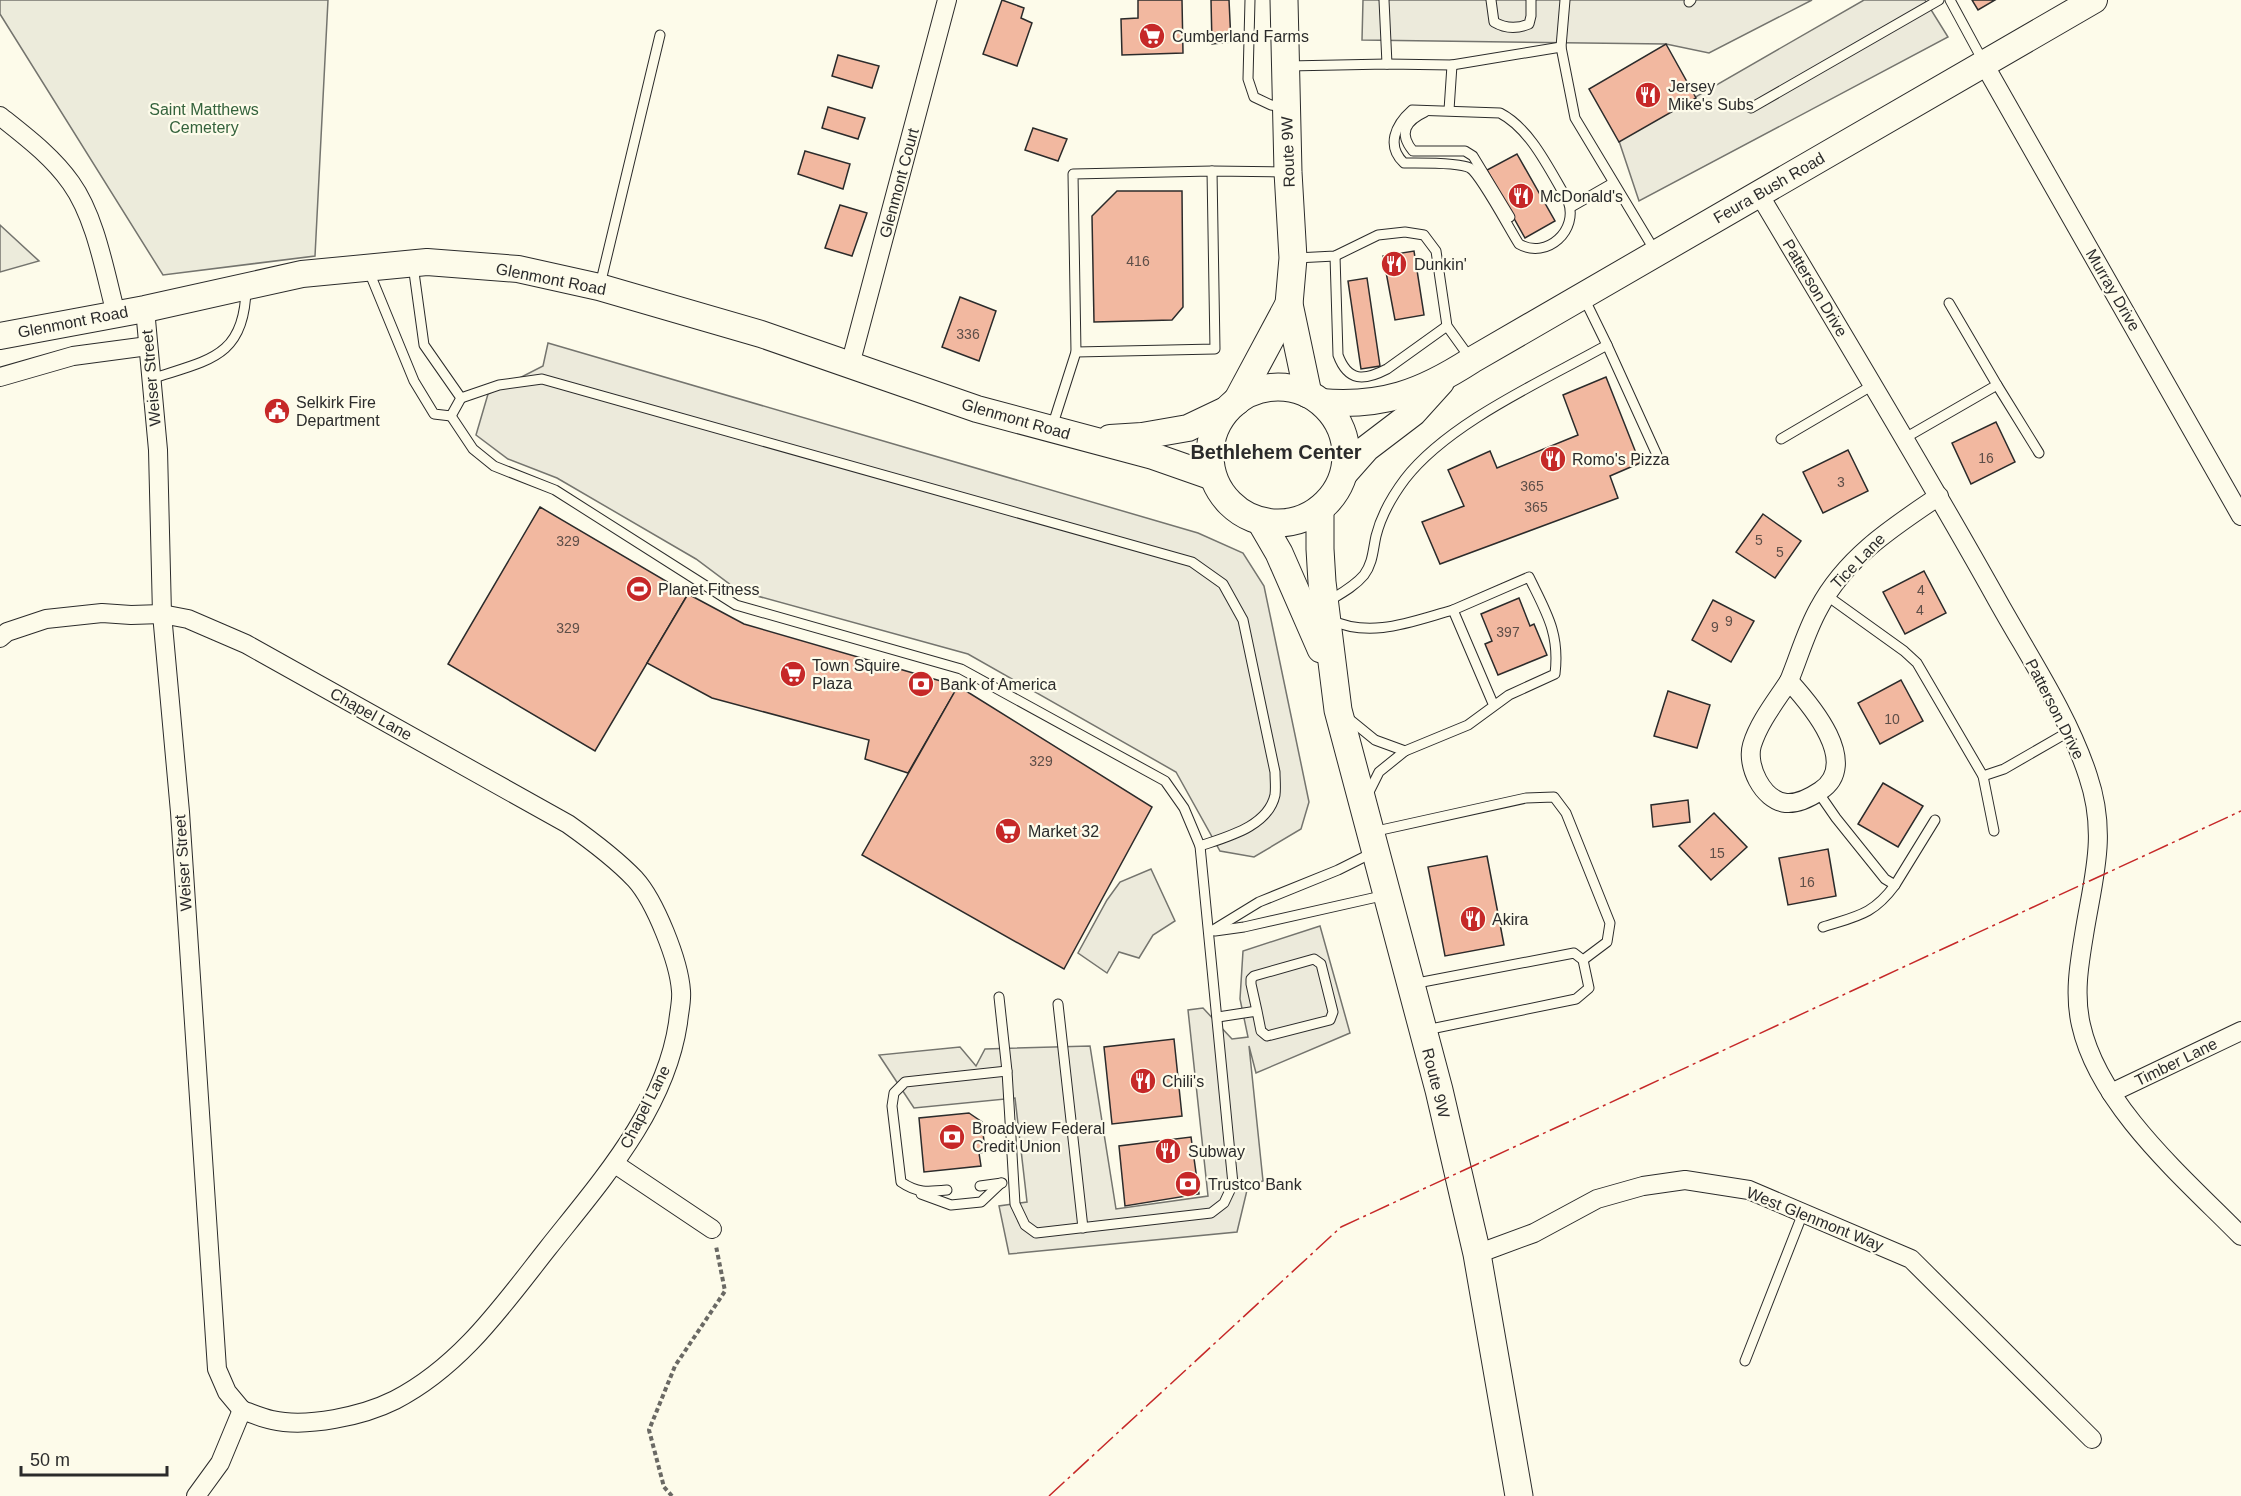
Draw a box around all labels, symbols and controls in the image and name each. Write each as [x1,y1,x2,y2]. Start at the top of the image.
supermarket icon: Cumberland Farms [1137,21,1167,51]
place label: Cumberland Farms [1172,28,1309,45]
place label: Jersey Mike's Subs [1668,78,1754,113]
restaurant icon: Jersey Mike's Subs [1633,80,1663,110]
park label: Saint Matthews Cemetery [149,101,259,136]
street label: Route 9W [1278,115,1298,188]
street label: Glenmont Court [876,126,922,240]
street label: Feura Bush Road [1710,149,1828,227]
restaurant icon: McDonald's [1506,181,1536,211]
place label: McDonald's [1540,188,1623,205]
street label: Patterson Drive [1779,236,1851,340]
street label: Murray Drive [2083,246,2143,334]
restaurant icon: Dunkin' [1379,249,1409,279]
house number: 416 [1126,253,1150,269]
place label: Dunkin' [1414,256,1467,273]
street label: Glenmont Road [494,260,608,298]
street label: Glenmont Road [16,303,130,341]
house number: 336 [956,326,980,342]
street label: Weiser Street [138,329,164,427]
place label: Selkirk Fire Department [296,394,380,429]
street label: Glenmont Road [960,395,1072,443]
public building icon: Selkirk Fire Department [262,396,292,426]
district label: Bethlehem Center [1190,441,1362,463]
restaurant icon: Romo's Pizza [1538,444,1568,474]
house number: 16 [1978,450,1994,466]
place label: Romo's Pizza [1572,451,1669,468]
house number: 3 [1837,474,1845,490]
house number: 365 [1520,478,1544,494]
house number: 365 [1524,499,1548,515]
street label: Tice Lane [1828,530,1888,592]
house number: 5 [1755,532,1763,548]
house number: 329 [556,533,580,549]
house number: 5 [1776,544,1784,560]
sports icon: Planet Fitness [624,574,654,604]
place label: Planet Fitness [658,581,759,598]
house number: 4 [1917,582,1925,598]
house number: 4 [1916,602,1924,618]
house number: 9 [1725,613,1733,629]
house number: 9 [1711,619,1719,635]
house number: 329 [556,620,580,636]
house number: 397 [1496,624,1520,640]
street label: Patterson Drive [2022,656,2088,762]
place label: Town Squire Plaza [812,657,900,692]
supermarket icon: Town Squire Plaza [778,659,808,689]
bank icon: Bank of America [906,669,936,699]
place label: Bank of America [940,676,1057,693]
street label: Chapel Lane [327,685,415,743]
house number: 10 [1884,711,1900,727]
house number: 329 [1029,753,1053,769]
street label: Weiser Street [171,814,195,912]
supermarket icon: Market 32 [993,816,1023,846]
place label: Market 32 [1028,823,1099,840]
house number: 15 [1709,845,1725,861]
house number: 16 [1799,874,1815,890]
restaurant icon: Akira [1458,904,1488,934]
place label: Akira [1492,911,1529,928]
street label: Timber Lane [2132,1035,2220,1089]
street label: Route 9W [1419,1046,1453,1120]
street label: Chapel Lane [617,1063,673,1151]
restaurant icon: Chili's [1128,1066,1158,1096]
place label: Chili's [1162,1073,1204,1090]
place label: Broadview Federal Credit Union [972,1120,1105,1155]
bank icon: Broadview Federal Credit Union [937,1122,967,1152]
restaurant icon: Subway [1153,1136,1183,1166]
place label: Subway [1188,1143,1245,1160]
bank icon: Trustco Bank [1173,1169,1203,1199]
place label: Trustco Bank [1208,1176,1303,1193]
street label: West Glenmont Way [1744,1184,1886,1254]
scale bar [21,1439,166,1477]
text: 50 m [30,1450,70,1470]

